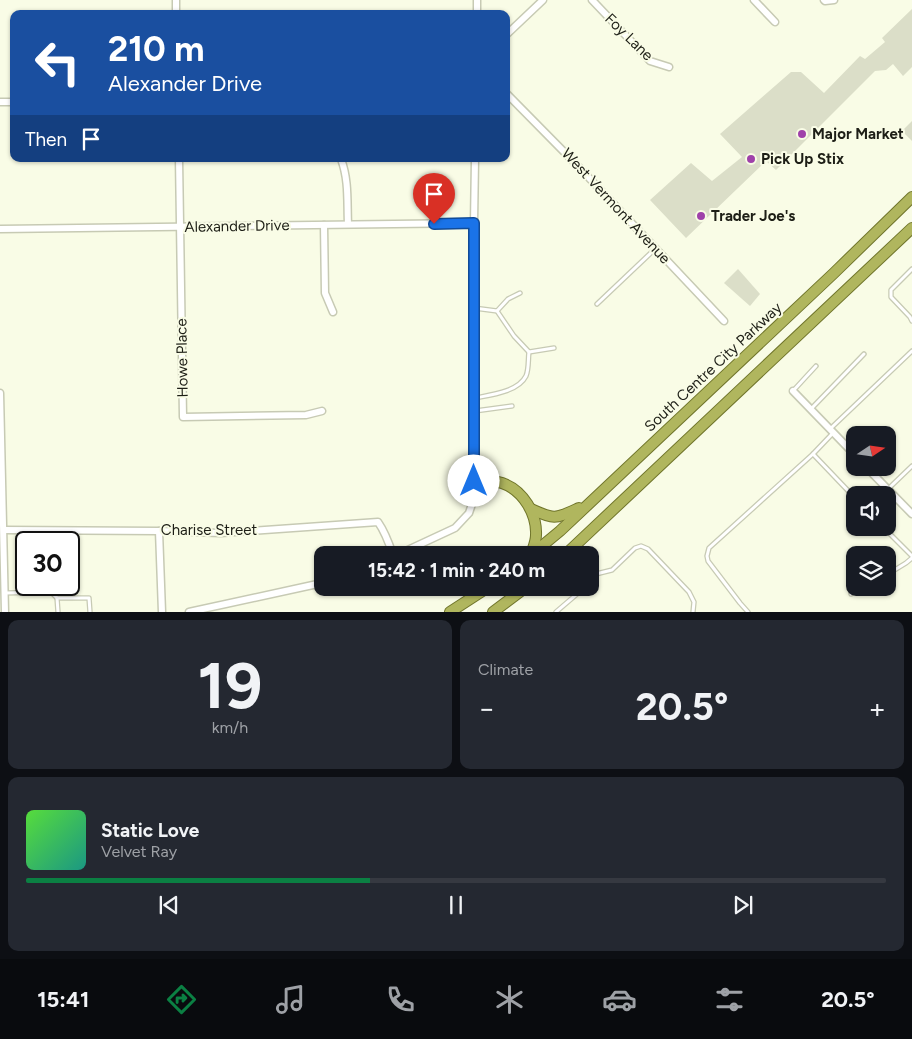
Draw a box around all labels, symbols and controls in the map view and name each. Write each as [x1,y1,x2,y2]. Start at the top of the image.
street label: Foy Lane [601,10,657,64]
text: 210 m [108,28,205,70]
icon: left [25,30,90,95]
text: Alexander Drive [108,70,262,97]
icon: arrive [77,125,105,153]
place label: Major Market [812,125,904,143]
text: Then [25,128,67,151]
marker: Major Market [796,128,808,140]
street label: West Vermont Avenue [558,145,674,267]
place label: Pick Up Stix [761,150,844,168]
marker: Pick Up Stix [745,153,757,165]
pin [413,173,455,224]
icon: arrive [420,180,448,208]
place label: Trader Joe's [711,207,795,225]
marker: Trader Joe's [695,210,707,222]
street label: Alexander Drive [184,216,290,236]
street label: South Centre City Parkway [641,299,785,435]
street label: Howe Place [172,318,192,398]
north arrow [846,426,896,476]
map controls [846,426,896,596]
position arrow [447,454,499,506]
button: sound [846,486,896,536]
street label: Charise Street [161,521,257,539]
speed limit sign: 30 [15,531,80,596]
button: layers [846,546,896,596]
text: 15:42 · 1 min · 240 m [368,559,545,582]
text: 19 [197,646,263,724]
text: Climate [478,660,533,679]
text: 20.5° [636,684,728,730]
text: − [478,691,495,725]
text: + [869,691,886,725]
text: km/h [212,718,248,737]
text: Static Love [101,819,199,842]
text: Velvet Ray [101,842,177,861]
icon: previous [155,891,183,919]
icon: pause [442,891,470,919]
icon: next [729,891,757,919]
icon: directions [164,982,199,1017]
icon: music [273,982,308,1017]
icon: phone [383,982,418,1017]
icon: climate [492,982,527,1017]
icon: car [602,982,637,1017]
icon: filters [712,982,747,1017]
text: 15:41 [37,986,89,1013]
text: 20.5° [821,986,875,1013]

